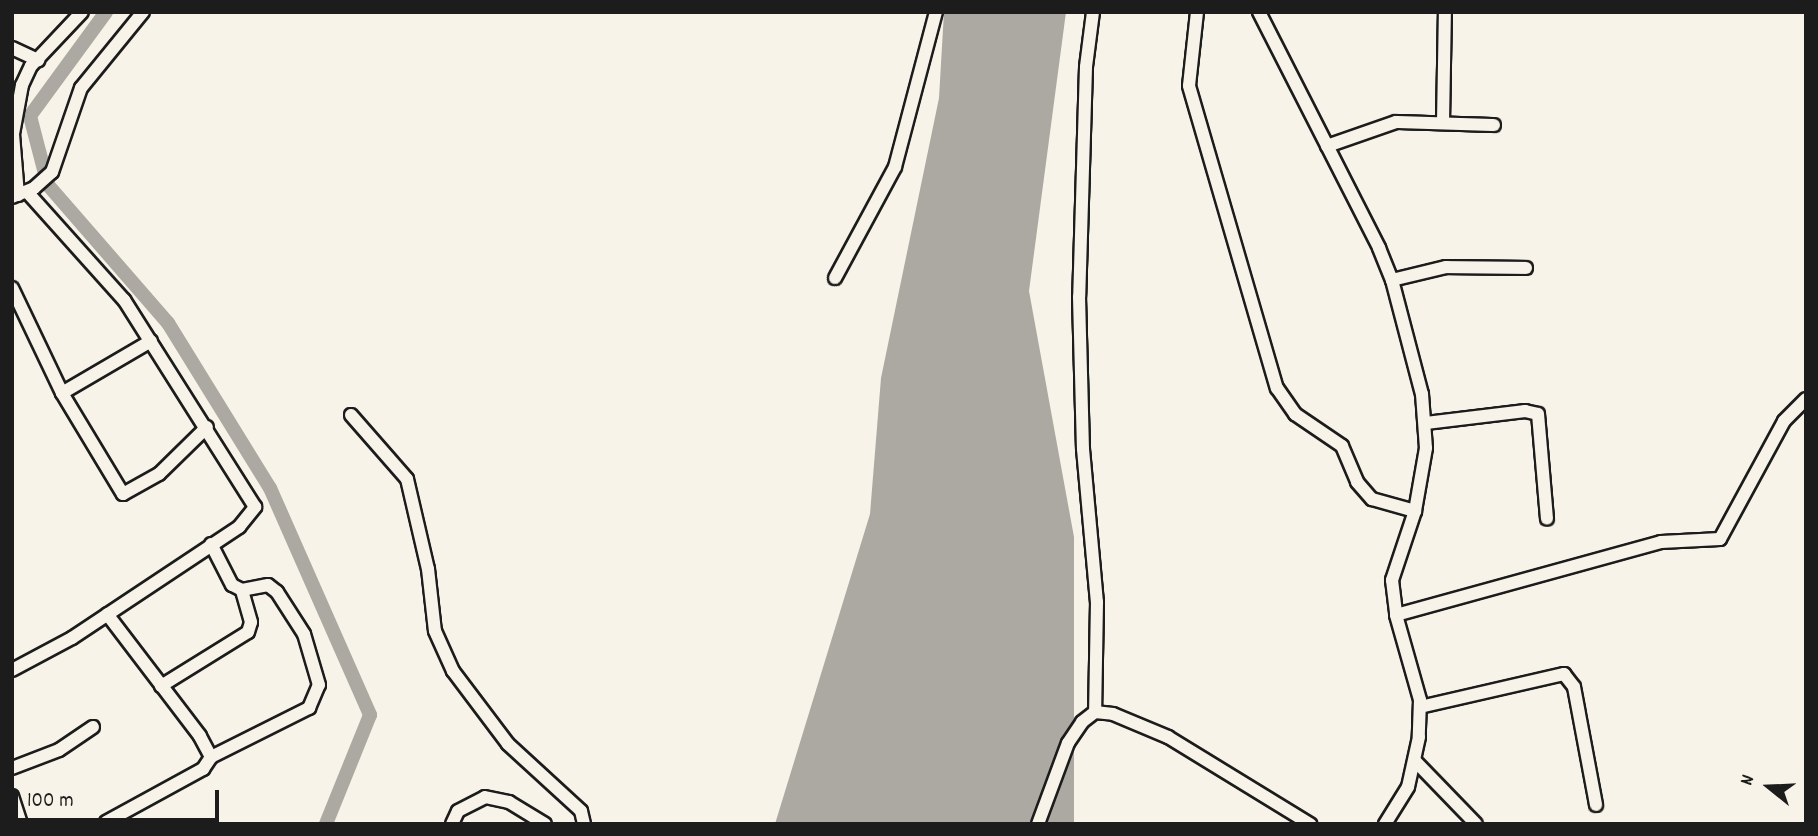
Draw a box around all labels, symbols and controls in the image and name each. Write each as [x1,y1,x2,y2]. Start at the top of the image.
north arrow [1734,752,1804,822]
text: N [1734,772,1763,789]
scale bar [18,776,222,820]
text: 100 m [27,787,74,817]

